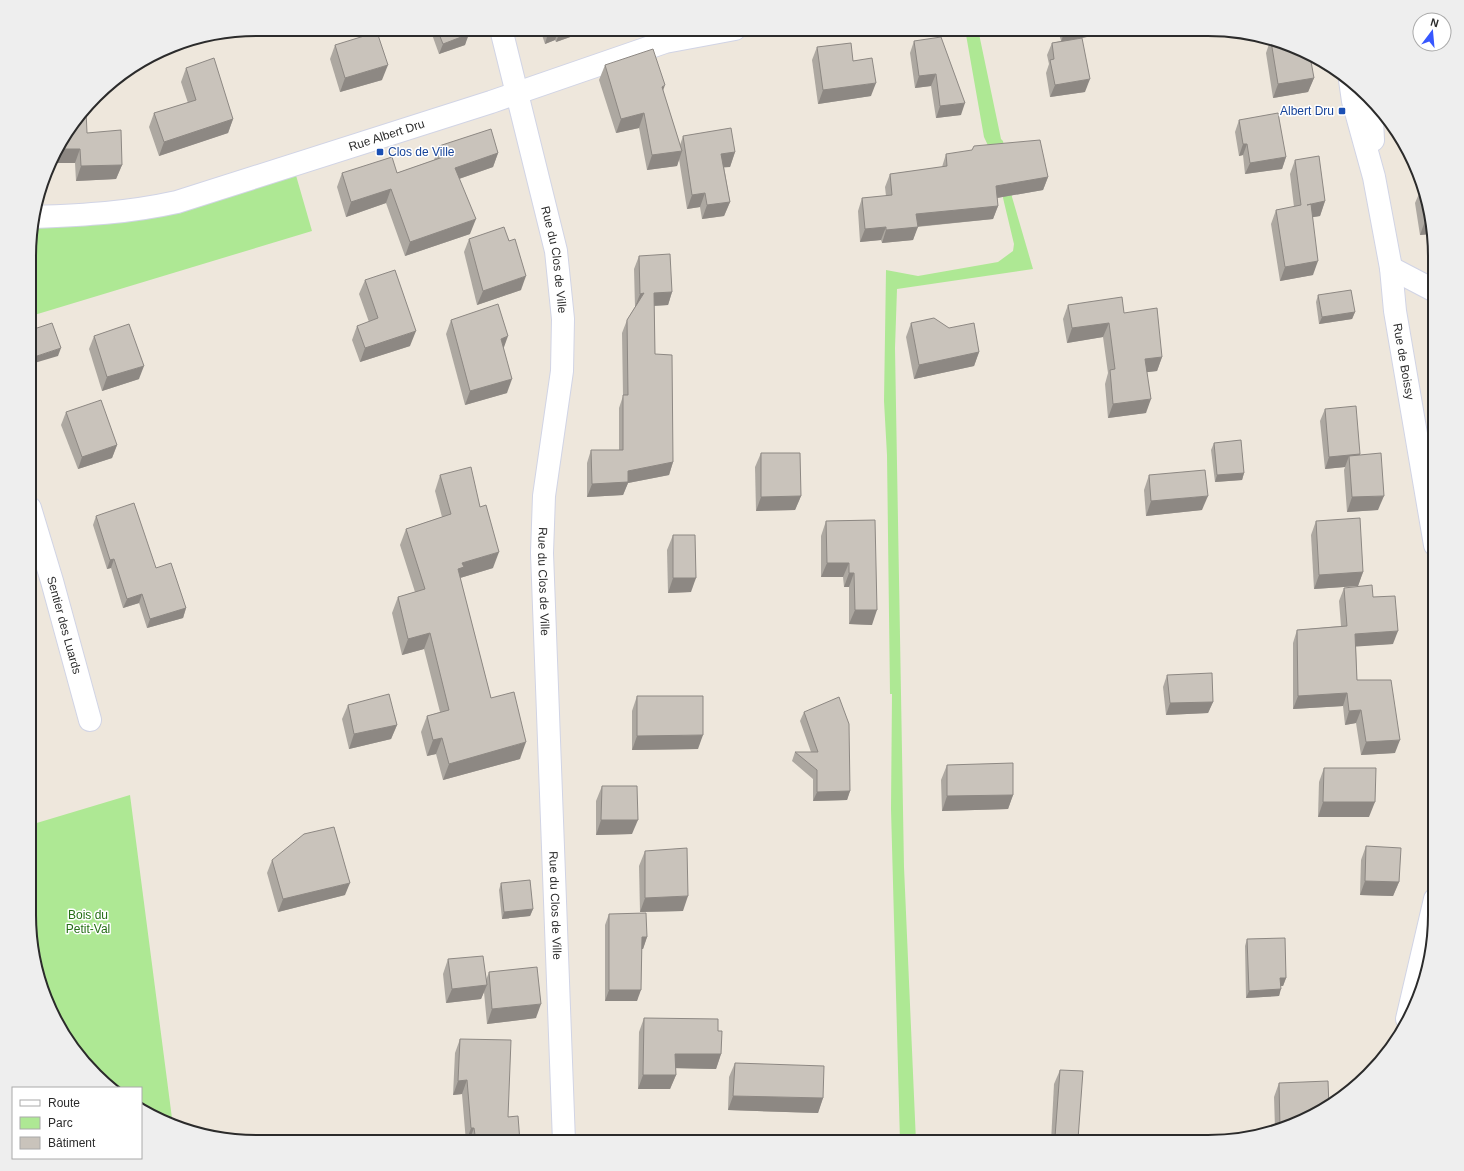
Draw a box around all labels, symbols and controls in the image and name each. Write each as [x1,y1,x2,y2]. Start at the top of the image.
north arrow [1412,12,1452,52]
text: N [1429,16,1440,29]
place label: Albert Dru [1280,104,1334,118]
marker: Albert Dru [1337,106,1347,116]
street label: Rue Albert Dru [347,117,426,154]
place label: Clos de Ville [388,145,455,159]
marker: Clos de Ville [375,147,385,157]
street label: Rue du Clos de Ville [538,205,569,314]
street label: Rue de Boissy [1390,322,1417,401]
street label: Rue du Clos de Ville [535,527,552,636]
street label: Sentier des Luards [44,574,84,676]
street label: Rue du Clos de Ville [546,851,564,960]
park label: Bois du Petit-Val [66,908,110,936]
legend [12,1087,142,1159]
text: Route [48,1096,80,1110]
text: Parc [48,1116,73,1130]
text: Bâtiment [48,1136,96,1150]

